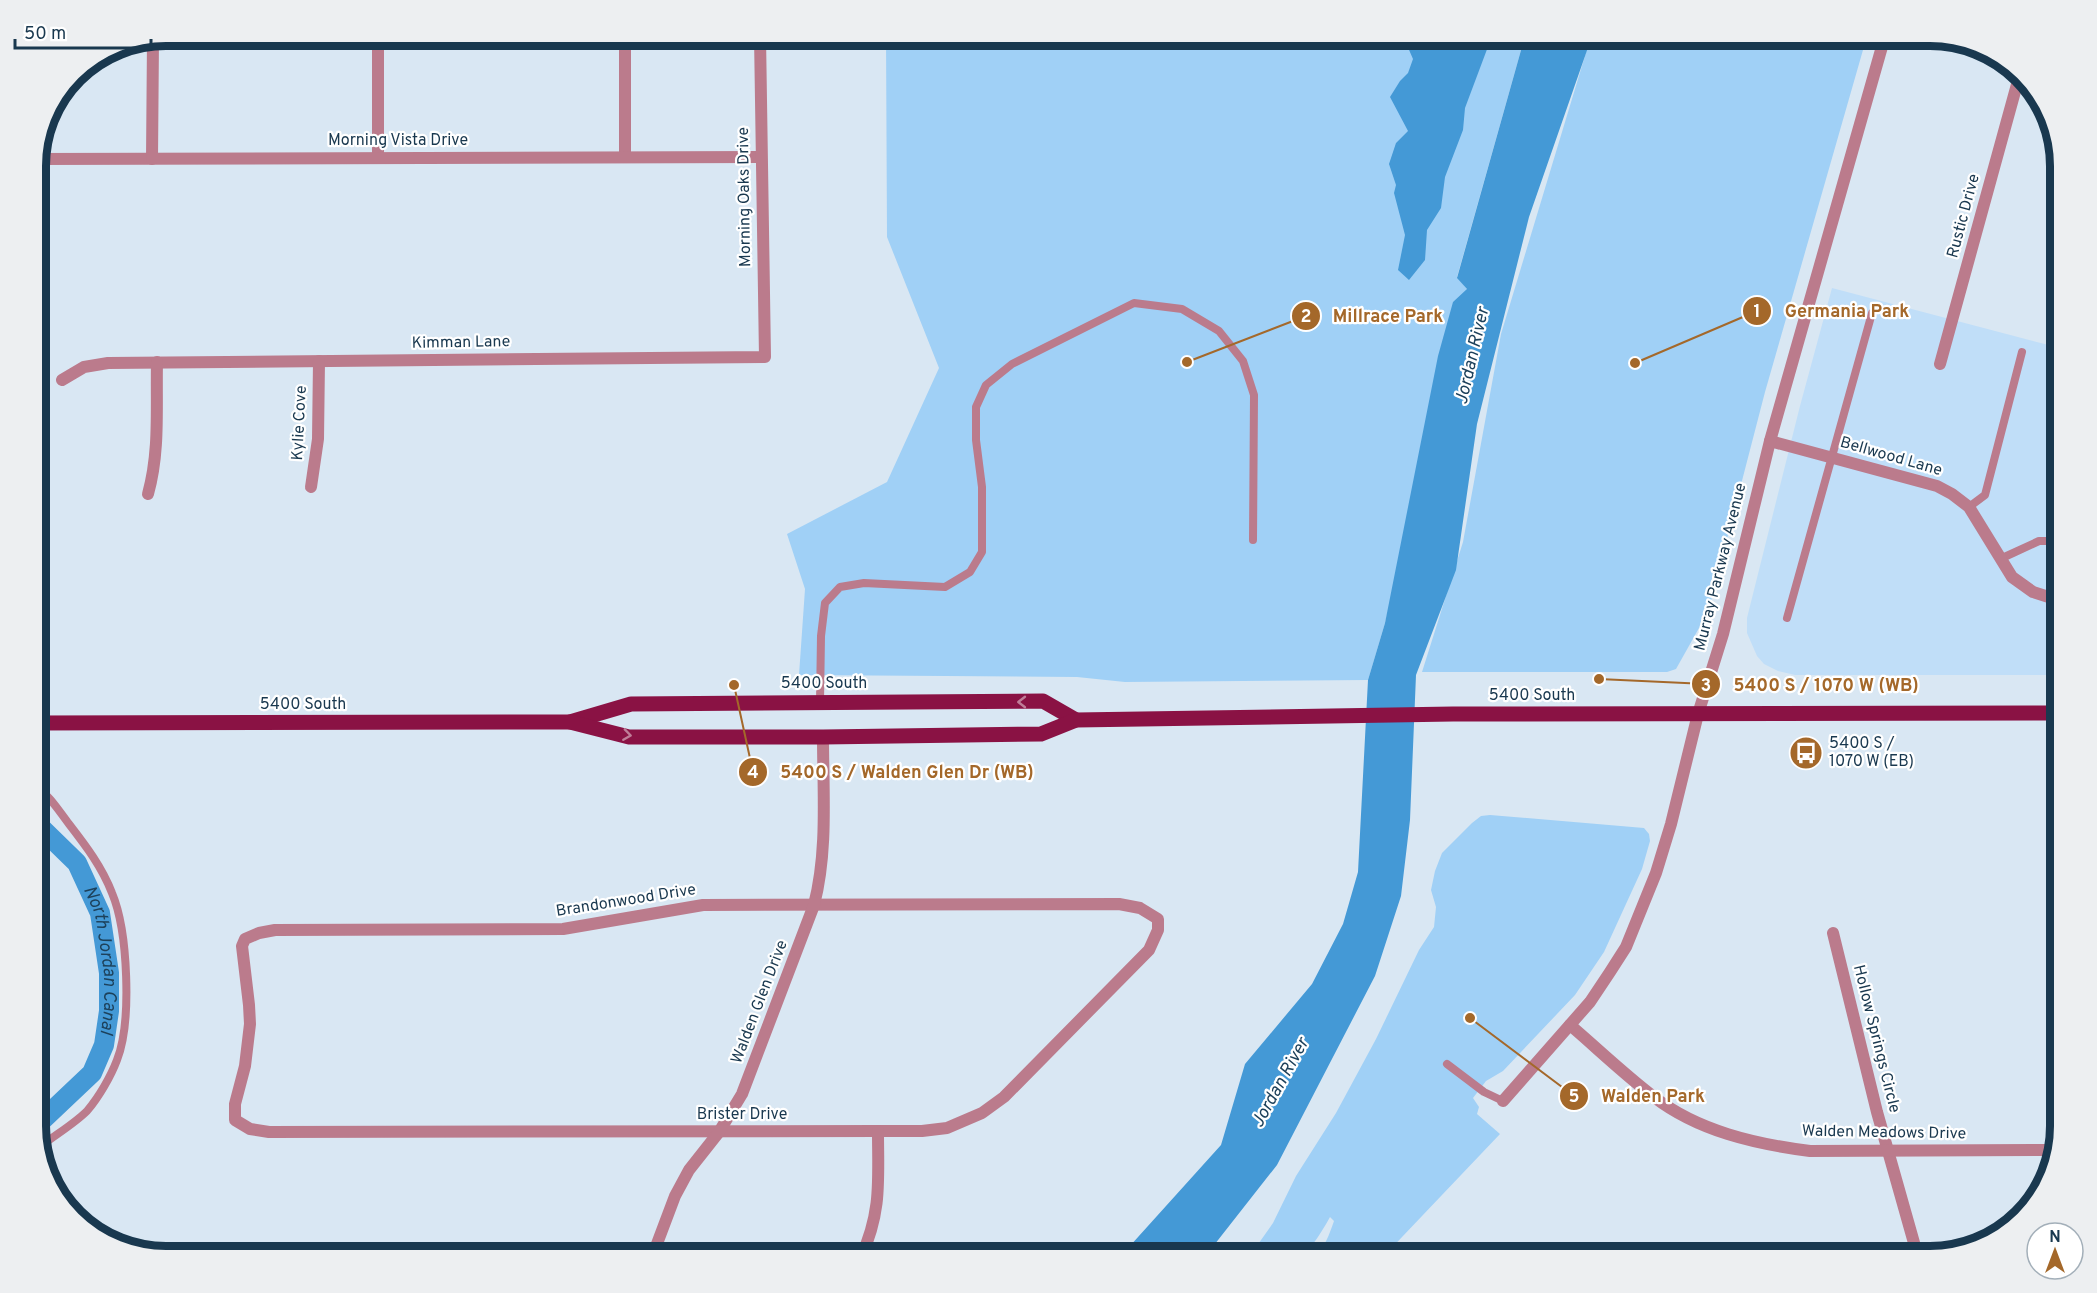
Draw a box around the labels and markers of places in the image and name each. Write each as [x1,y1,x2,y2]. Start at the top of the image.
callout: Germania Park [1742,293,1921,329]
callout: Millrace Park [1291,298,1456,334]
callout: 5400 S / 1070 W (WB) [1691,666,1931,702]
place label: 5400 S / 1070 W (EB) [1829,734,1914,772]
bus stop icon: 5400 S / 1070 W (EB) [1788,735,1824,771]
callout: 5400 S / Walden Glen Dr (WB) [738,754,1046,790]
callout: Walden Park [1559,1078,1717,1114]

